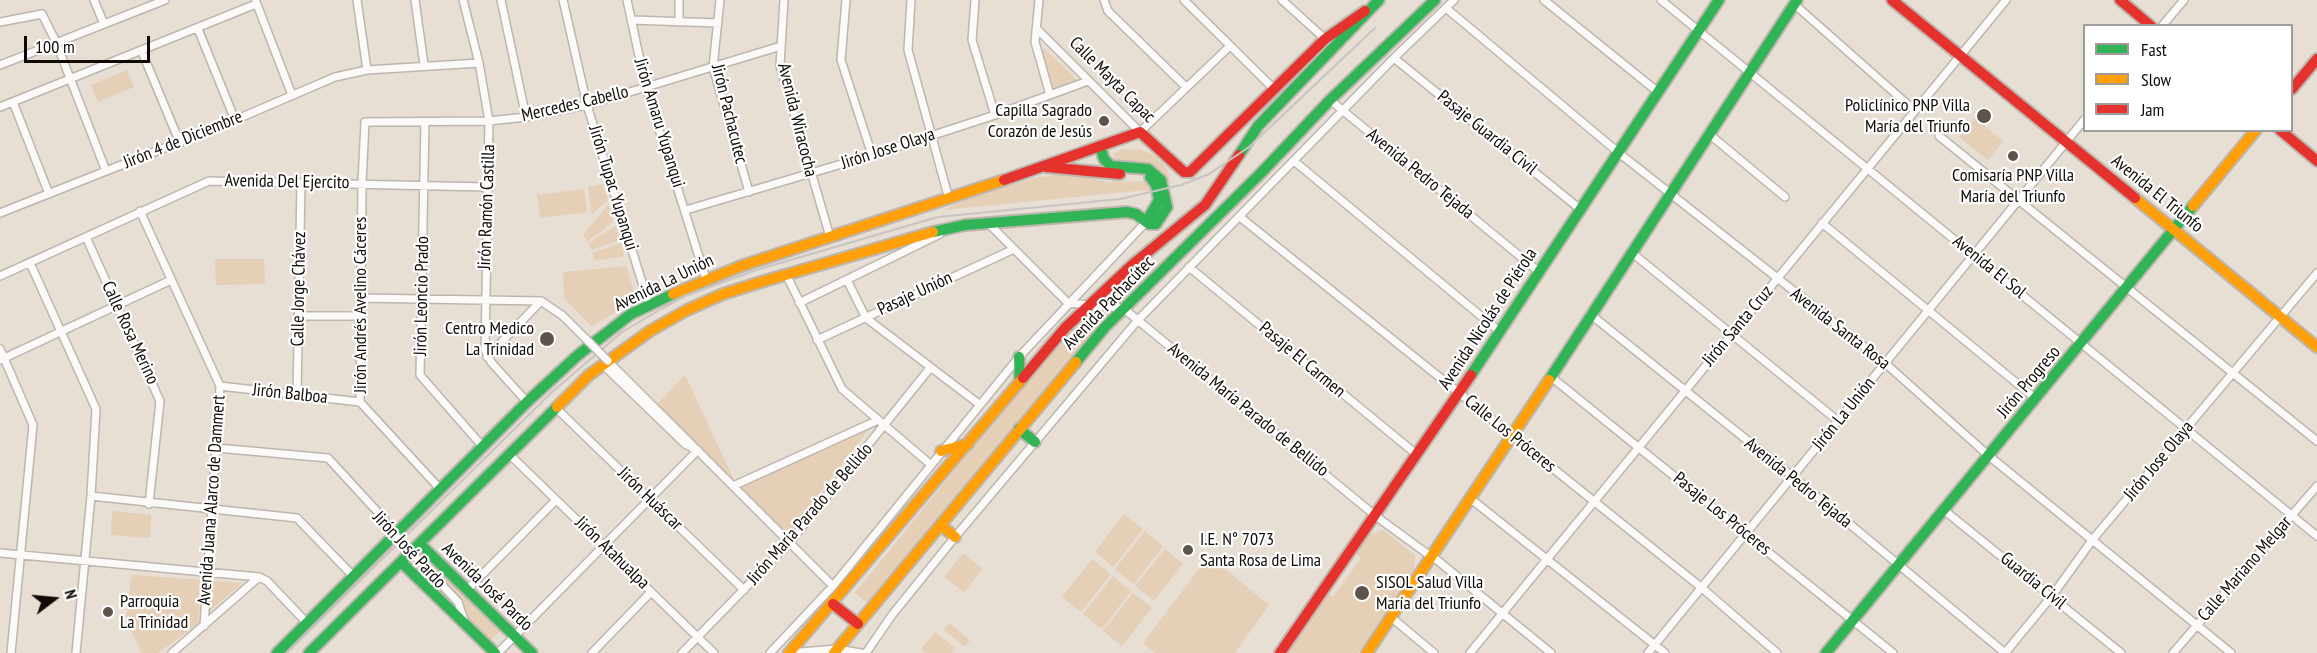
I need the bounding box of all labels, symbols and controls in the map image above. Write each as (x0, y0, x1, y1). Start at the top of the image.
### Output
scale bar (27, 24, 153, 62)
legend (2083, 24, 2293, 132)
street label: Calle Mayta Capac (1064, 32, 1160, 128)
text: 100 m (35, 35, 75, 58)
text: Fast (2141, 38, 2167, 61)
street label: Jirón Amaru Yupanqui (629, 56, 689, 190)
street label: Avenida Wiracocha (772, 61, 822, 179)
street label: Jirón Pachacutec (706, 62, 752, 166)
text: Slow (2141, 68, 2171, 91)
street label: Mercedes Cabello (519, 81, 631, 127)
street label: Pasaje Guardia Civil (1433, 86, 1541, 180)
place label: Policlínico PNP Villa María del Triunfo (1845, 95, 1970, 138)
text: Jam (2141, 98, 2164, 121)
place label: Capilla Sagrado Corazón de Jesús (988, 100, 1092, 142)
street label: Jirón 4 de Diciembre (120, 106, 246, 174)
marker: Policlínico PNP Villa María del Triunfo (1975, 107, 1993, 125)
marker: Capilla Sagrado Corazón de Jesús (1097, 114, 1111, 128)
street label: Jirón Tupac Yupanqui (584, 123, 642, 253)
street label: Jirón Jose Olaya (838, 124, 938, 174)
street label: Avenida Pedro Tejada (1362, 124, 1478, 224)
street label: Jirón Ramón Castilla (474, 144, 500, 270)
marker: Comisaría PNP Villa María del Triunfo (2006, 149, 2020, 163)
street label: Avenida El Triunfo (2107, 150, 2207, 238)
place label: Comisaría PNP Villa María del Triunfo (1952, 165, 2074, 207)
street label: Avenida Del Ejercito (224, 170, 350, 194)
street label: Jirón Andrés Avelino Cáceres (350, 217, 372, 393)
street label: Calle Jorge Chávez (287, 231, 311, 347)
street label: Avenida El Sol (1948, 231, 2030, 303)
street label: Jirón Leoncio Prado (410, 236, 434, 356)
street label: Avenida Nicolás de Piérola (1434, 244, 1542, 394)
street label: Avenida La Unión (611, 250, 717, 316)
street label: Avenida Pachacútec (1059, 252, 1159, 354)
street label: Pasaje Unión (874, 267, 956, 321)
street label: Calle Rosa Merino (97, 278, 163, 388)
street label: Jirón Santa Cruz (1698, 281, 1778, 371)
street label: Avenida Santa Rosa (1786, 283, 1894, 375)
place label: Centro Medico La Trinidad (445, 318, 534, 360)
street label: Pasaje El Carmen (1254, 318, 1350, 402)
marker: Centro Medico La Trinidad (538, 330, 556, 348)
street label: Avenida María Parado de Bellido (1163, 338, 1333, 482)
street label: Jirón Progreso (1993, 342, 2065, 422)
street label: Jirón La Unión (1808, 373, 1880, 455)
street label: Jirón Balboa (251, 379, 329, 409)
street label: Calle Los Próceres (1460, 391, 1560, 477)
street label: Avenida Juana Alarco de Dammert (194, 394, 230, 606)
street label: Jirón Jose Olaya (2119, 417, 2199, 505)
street label: Avenida Pedro Tejada (1740, 433, 1856, 533)
street label: Jirón María Parado de Bellido (743, 439, 877, 589)
street label: Jirón Huáscar (613, 463, 687, 535)
street label: Pasaje Los Próceres (1669, 468, 1775, 560)
street label: Jirón José Pardo (368, 507, 450, 593)
street label: Jirón Atahualpa (570, 512, 654, 594)
street label: Calle Mariano Melgar (2194, 512, 2296, 626)
place label: I.E. N° 7073 Santa Rosa de Lima (1200, 529, 1321, 572)
street label: Avenida José Pardo (437, 538, 537, 636)
marker: I.E. N° 7073 Santa Rosa de Lima (1181, 543, 1195, 557)
street label: Guardia Civil (1996, 548, 2070, 614)
north arrow (24, 569, 84, 629)
place label: SISOL Salud Villa María del Triunfo (1376, 572, 1483, 614)
marker: SISOL Salud Villa María del Triunfo (1353, 584, 1371, 602)
text: N (60, 587, 82, 601)
place label: Parroquia La Trinidad (120, 591, 188, 634)
marker: Parroquia La Trinidad (101, 605, 115, 619)

